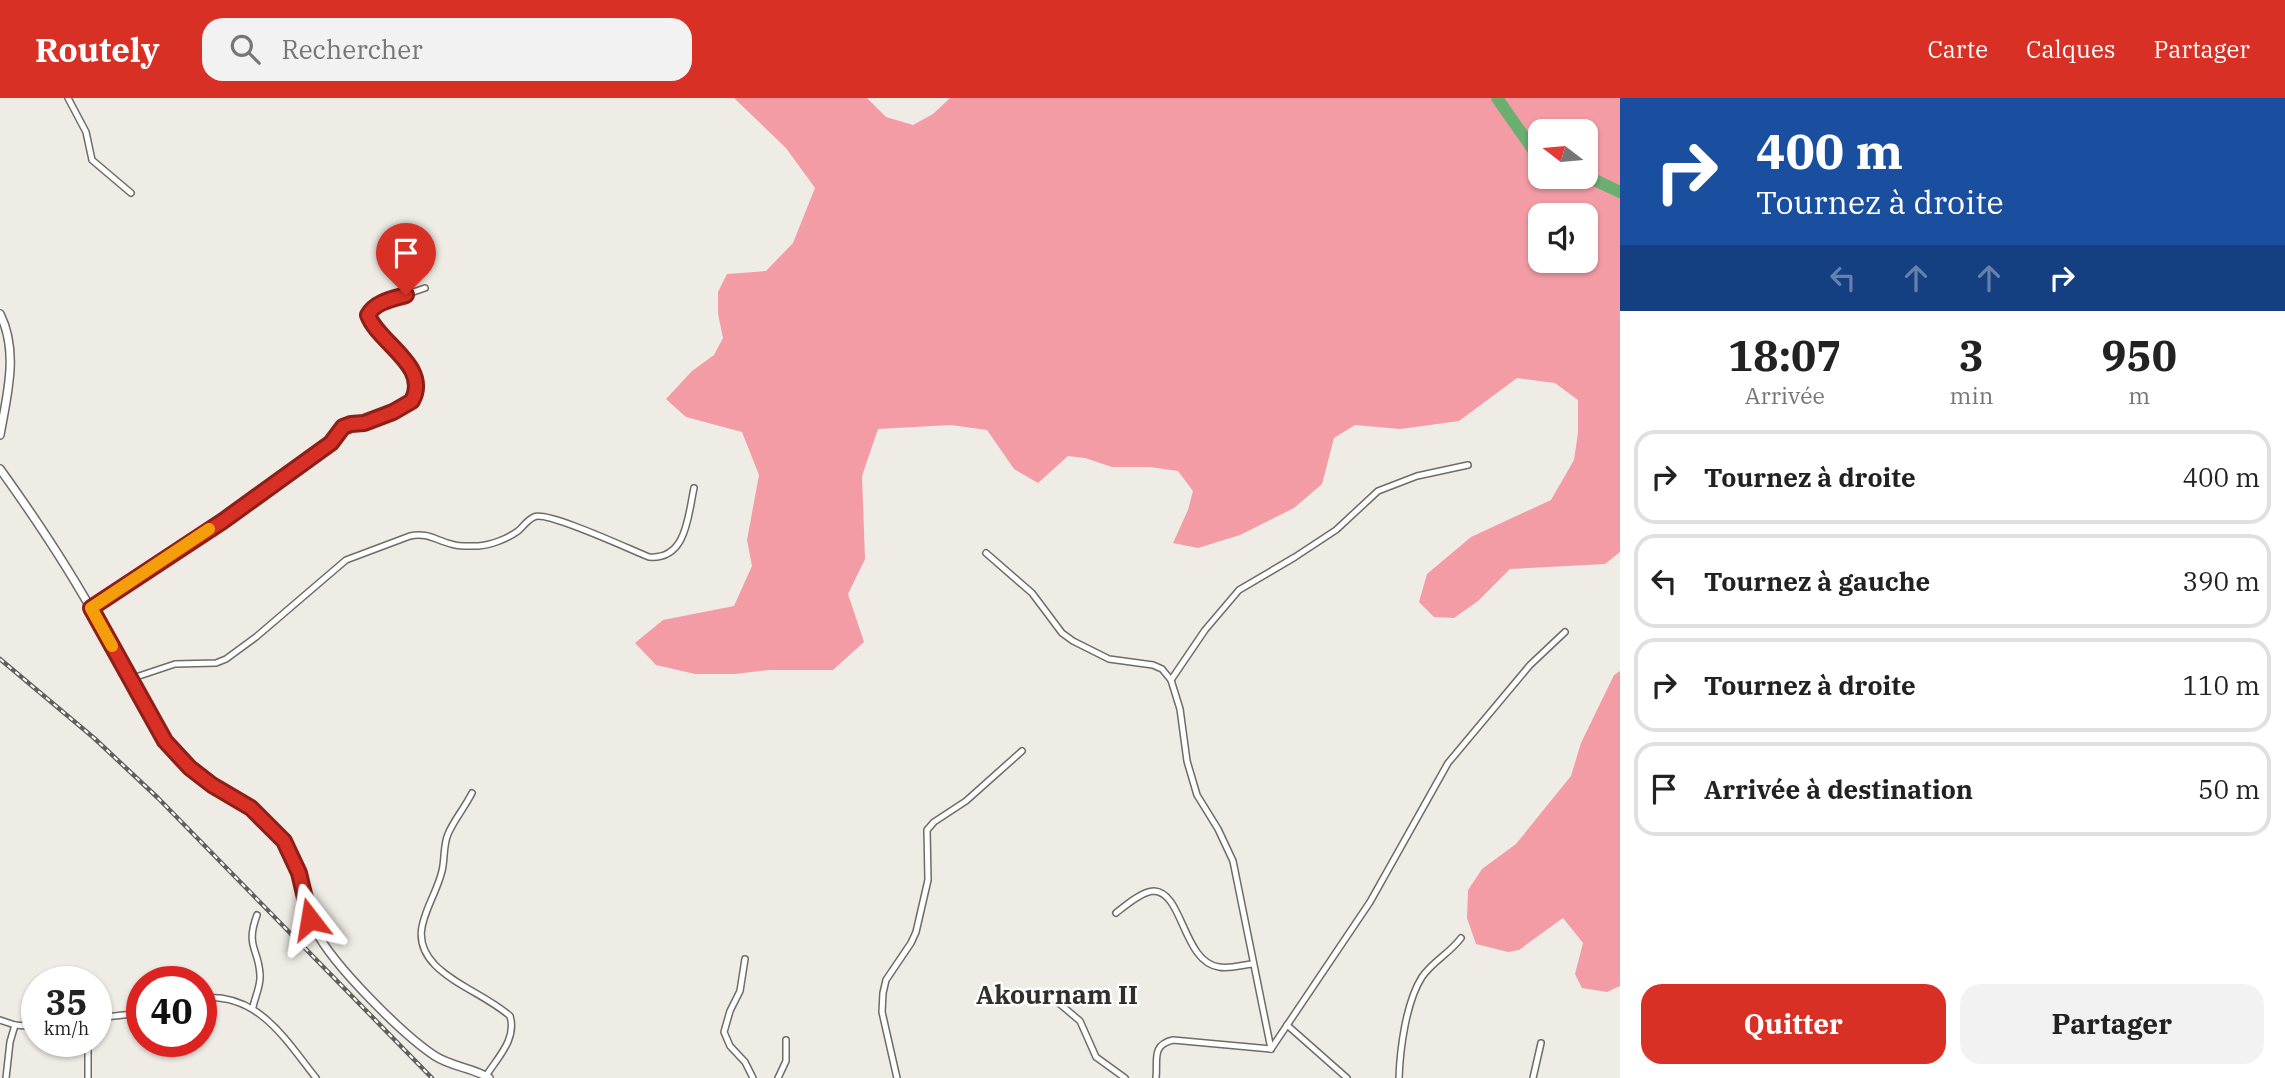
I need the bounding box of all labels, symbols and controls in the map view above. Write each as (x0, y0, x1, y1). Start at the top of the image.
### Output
search box (202, 18, 692, 81)
text: Routely (35, 28, 160, 71)
icon: search (226, 30, 264, 68)
text: Rechercher (282, 32, 423, 66)
text: Carte (1927, 33, 1988, 65)
text: Calques (2026, 33, 2116, 65)
text: Partager (2154, 33, 2250, 65)
north arrow (1528, 119, 1598, 189)
map controls (1528, 119, 1598, 273)
text: 400 m (1756, 119, 1903, 182)
icon: right (1641, 126, 1732, 217)
text: Tournez à droite (1756, 181, 2004, 223)
button: sound (1528, 203, 1598, 273)
pin (376, 223, 436, 295)
icon: arrive (387, 234, 425, 272)
icon: left (1824, 259, 1862, 297)
icon: ahead (1897, 259, 1935, 297)
icon: ahead (1970, 259, 2008, 297)
icon: right (2043, 259, 2081, 297)
text: 18:07 (1728, 328, 1842, 383)
text: 3 (1959, 328, 1984, 383)
text: 950 (2101, 328, 2177, 383)
text: Arrivée (1745, 380, 1825, 410)
text: min (1950, 380, 1993, 410)
text: m (2128, 380, 2150, 410)
icon: right (1645, 458, 1683, 496)
text: Tournez à droite (1704, 460, 1916, 494)
text: 400 m (2182, 460, 2260, 494)
icon: left (1645, 562, 1683, 600)
text: Tournez à gauche (1704, 564, 1930, 598)
text: 390 m (2182, 564, 2260, 598)
icon: right (1645, 666, 1683, 704)
text: Tournez à droite (1704, 668, 1916, 702)
text: 110 m (2182, 668, 2260, 702)
icon: arrive (1645, 770, 1683, 808)
text: Arrivée à destination (1704, 772, 1973, 806)
text: 50 m (2198, 772, 2260, 806)
position arrow (273, 882, 347, 956)
speed limit sign: 40 (126, 966, 217, 1057)
district label: Akournam II (976, 977, 1138, 1011)
text: 35 (45, 979, 88, 1025)
button: Quitter (1641, 984, 1946, 1064)
button: Partager (1960, 984, 2264, 1064)
text: km/h (44, 1017, 89, 1040)

